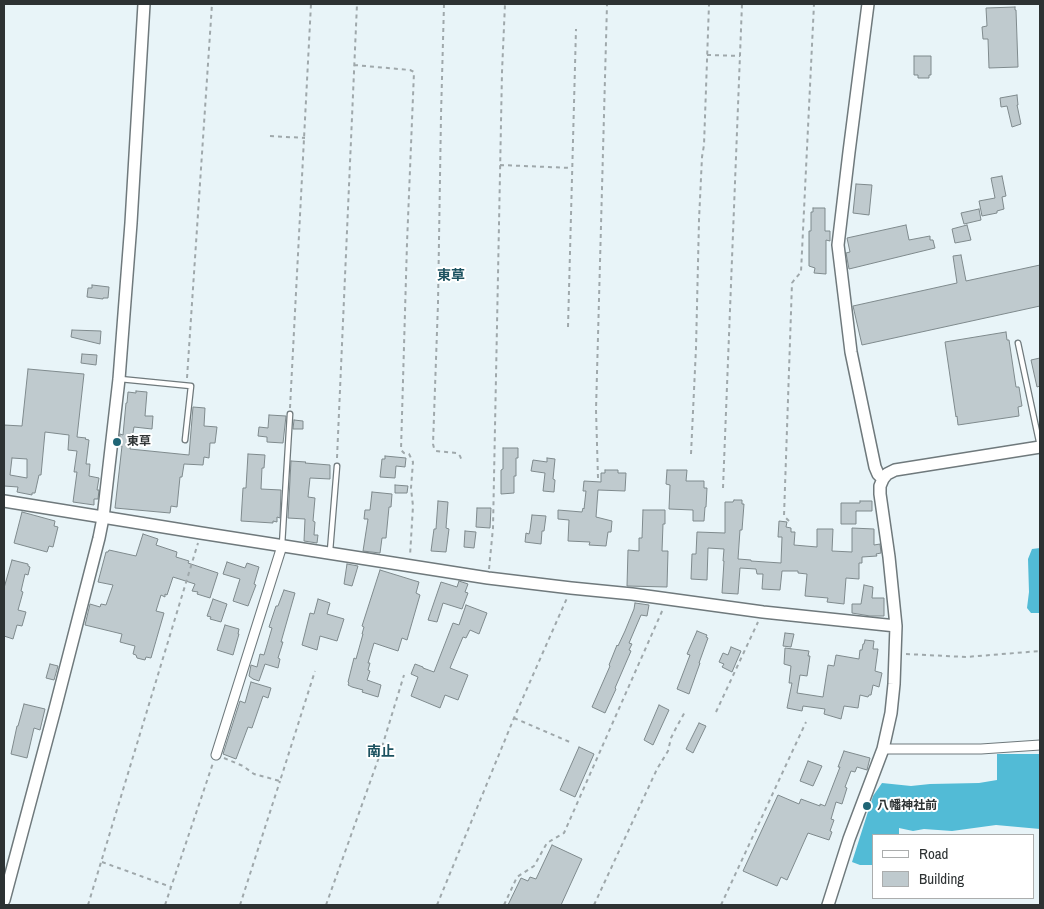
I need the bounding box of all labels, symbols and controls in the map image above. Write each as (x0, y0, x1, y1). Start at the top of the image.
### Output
district label: 東草 (437, 268, 465, 284)
place label: 東草 (127, 435, 151, 449)
marker: 東草 (111, 436, 123, 448)
district label: 南止 (367, 744, 395, 760)
place label: 八幡神社前 (877, 799, 937, 813)
marker: 八幡神社前 (861, 800, 873, 812)
legend (872, 834, 1034, 899)
text: Road (919, 843, 948, 864)
text: Building (919, 868, 964, 889)

